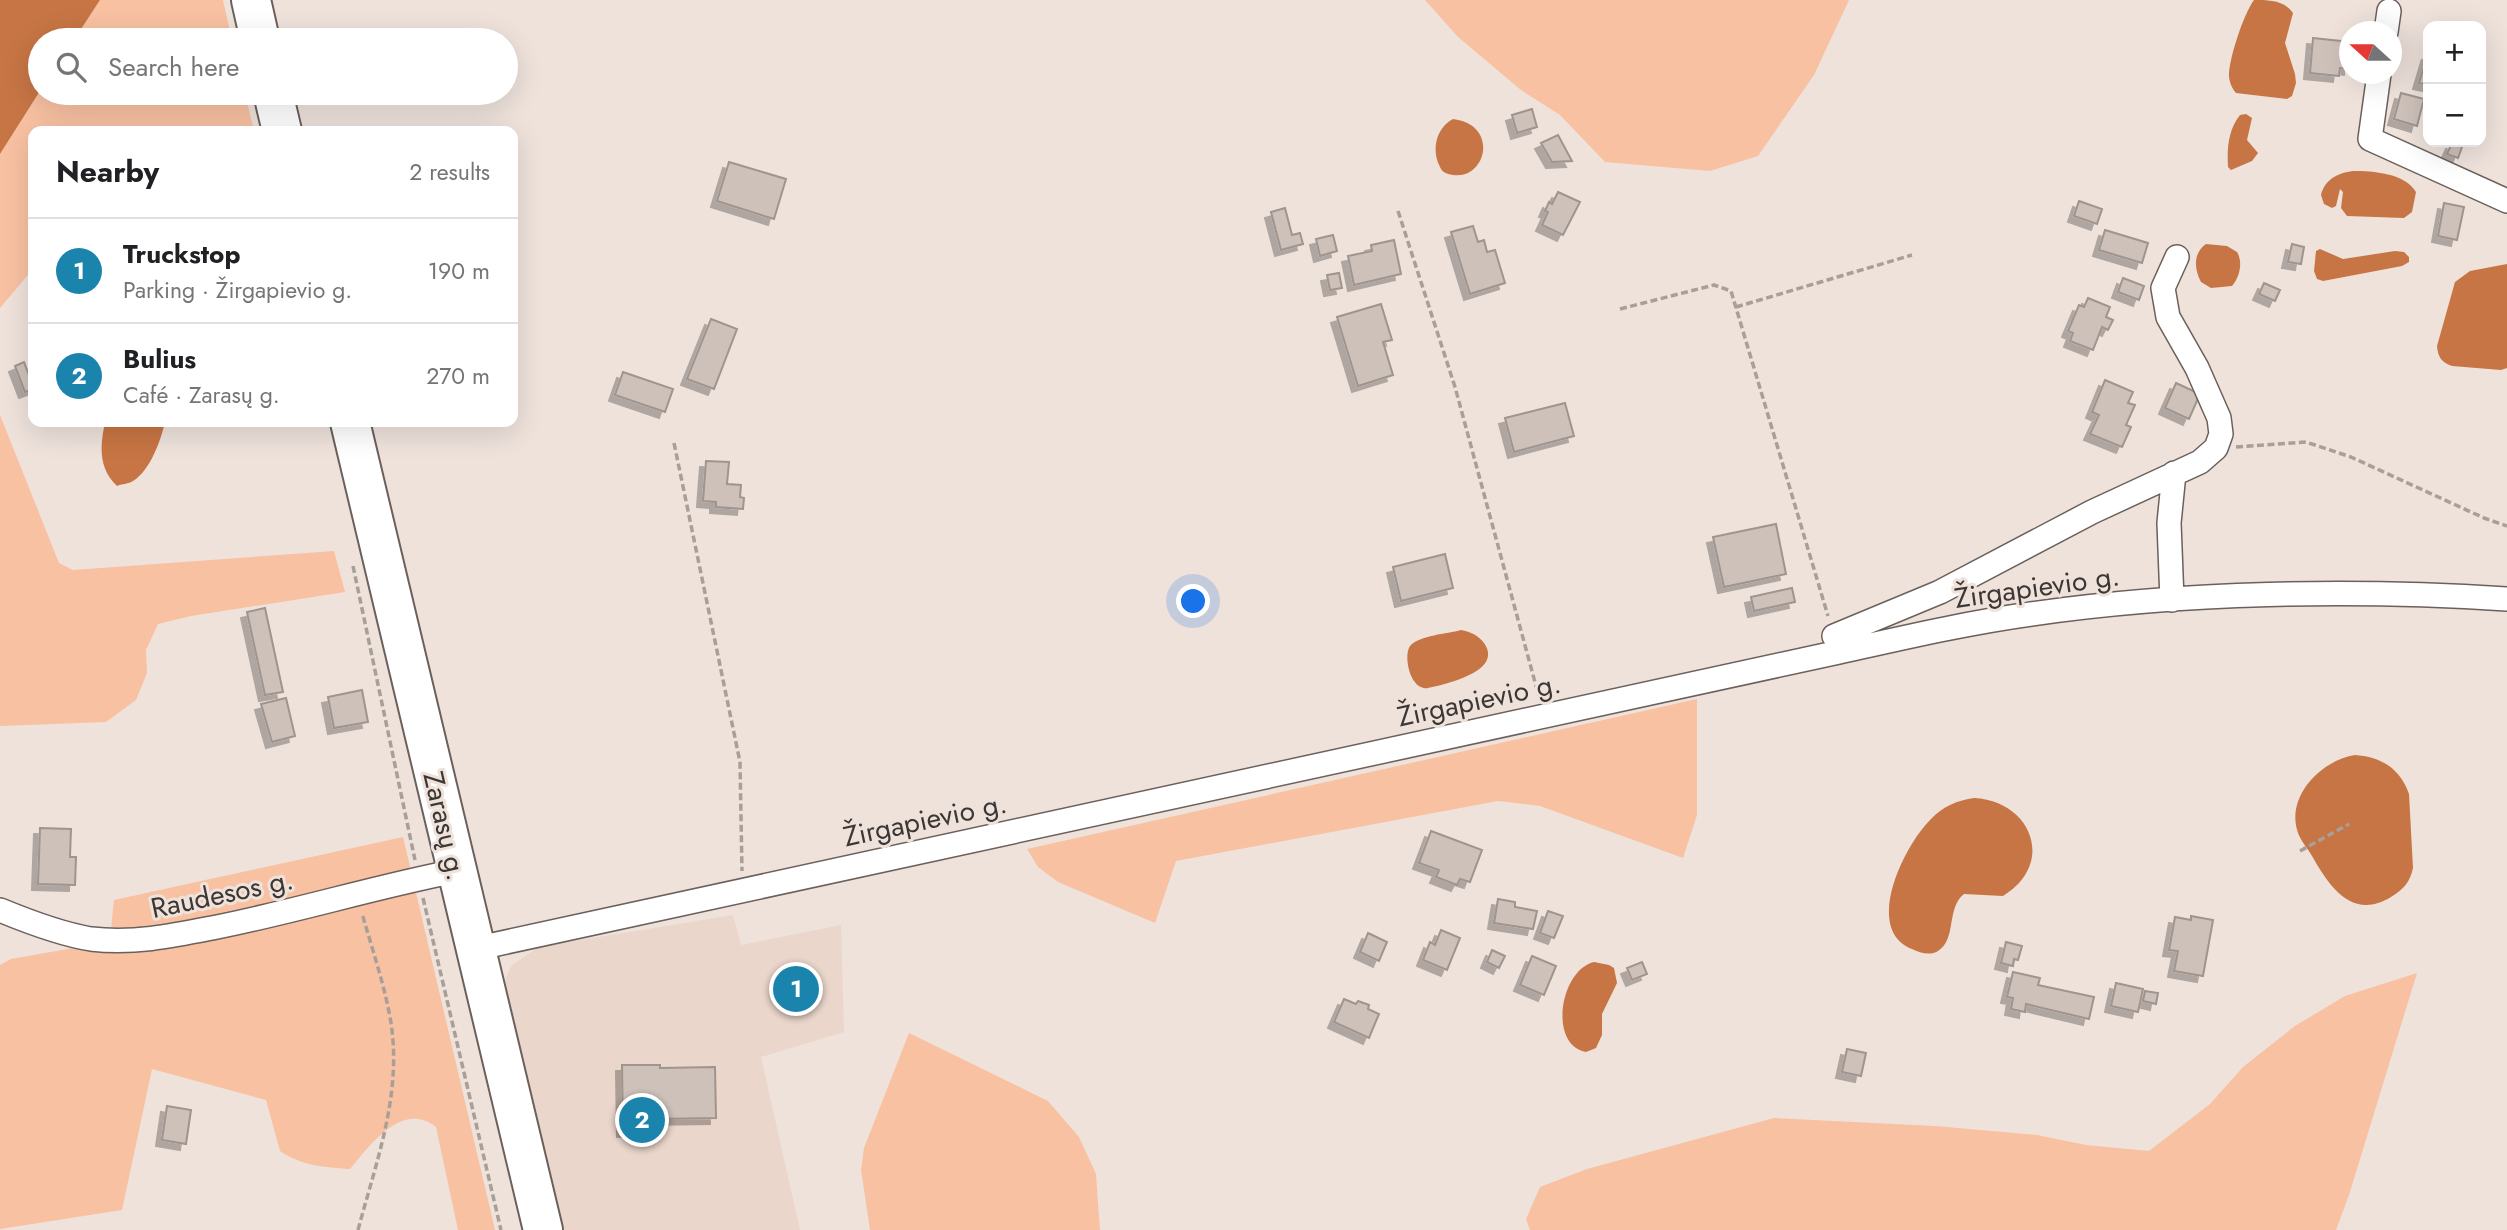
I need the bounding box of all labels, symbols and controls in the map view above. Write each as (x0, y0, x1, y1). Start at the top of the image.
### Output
north arrow (2339, 21, 2402, 84)
map controls (2423, 21, 2486, 147)
button: + (2423, 21, 2486, 84)
search box (28, 28, 518, 105)
icon: search (52, 48, 90, 86)
text: Search here (108, 48, 240, 86)
button: − (2423, 84, 2486, 147)
text: Nearby (56, 150, 159, 193)
text: 2 results (409, 155, 490, 189)
text: Truckstop (123, 235, 241, 273)
text: 1 (73, 254, 85, 288)
text: 190 m (428, 254, 490, 288)
text: Parking · Žirgapievio g. (123, 273, 352, 307)
text: Bulius (123, 340, 196, 378)
text: 2 (71, 359, 87, 393)
text: 270 m (426, 359, 490, 393)
text: Café · Zarasų g. (123, 378, 280, 412)
street label: Žirgapievio g. (1952, 555, 2122, 619)
your location (1176, 584, 1210, 618)
street label: Žirgapievio g. (1394, 663, 1564, 737)
street label: Zarasų g. (413, 768, 477, 884)
street label: Žirgapievio g. (840, 783, 1010, 857)
street label: Raudesos g. (147, 859, 297, 929)
pin: 1 (773, 963, 819, 1015)
pin: 2 (619, 1094, 665, 1146)

